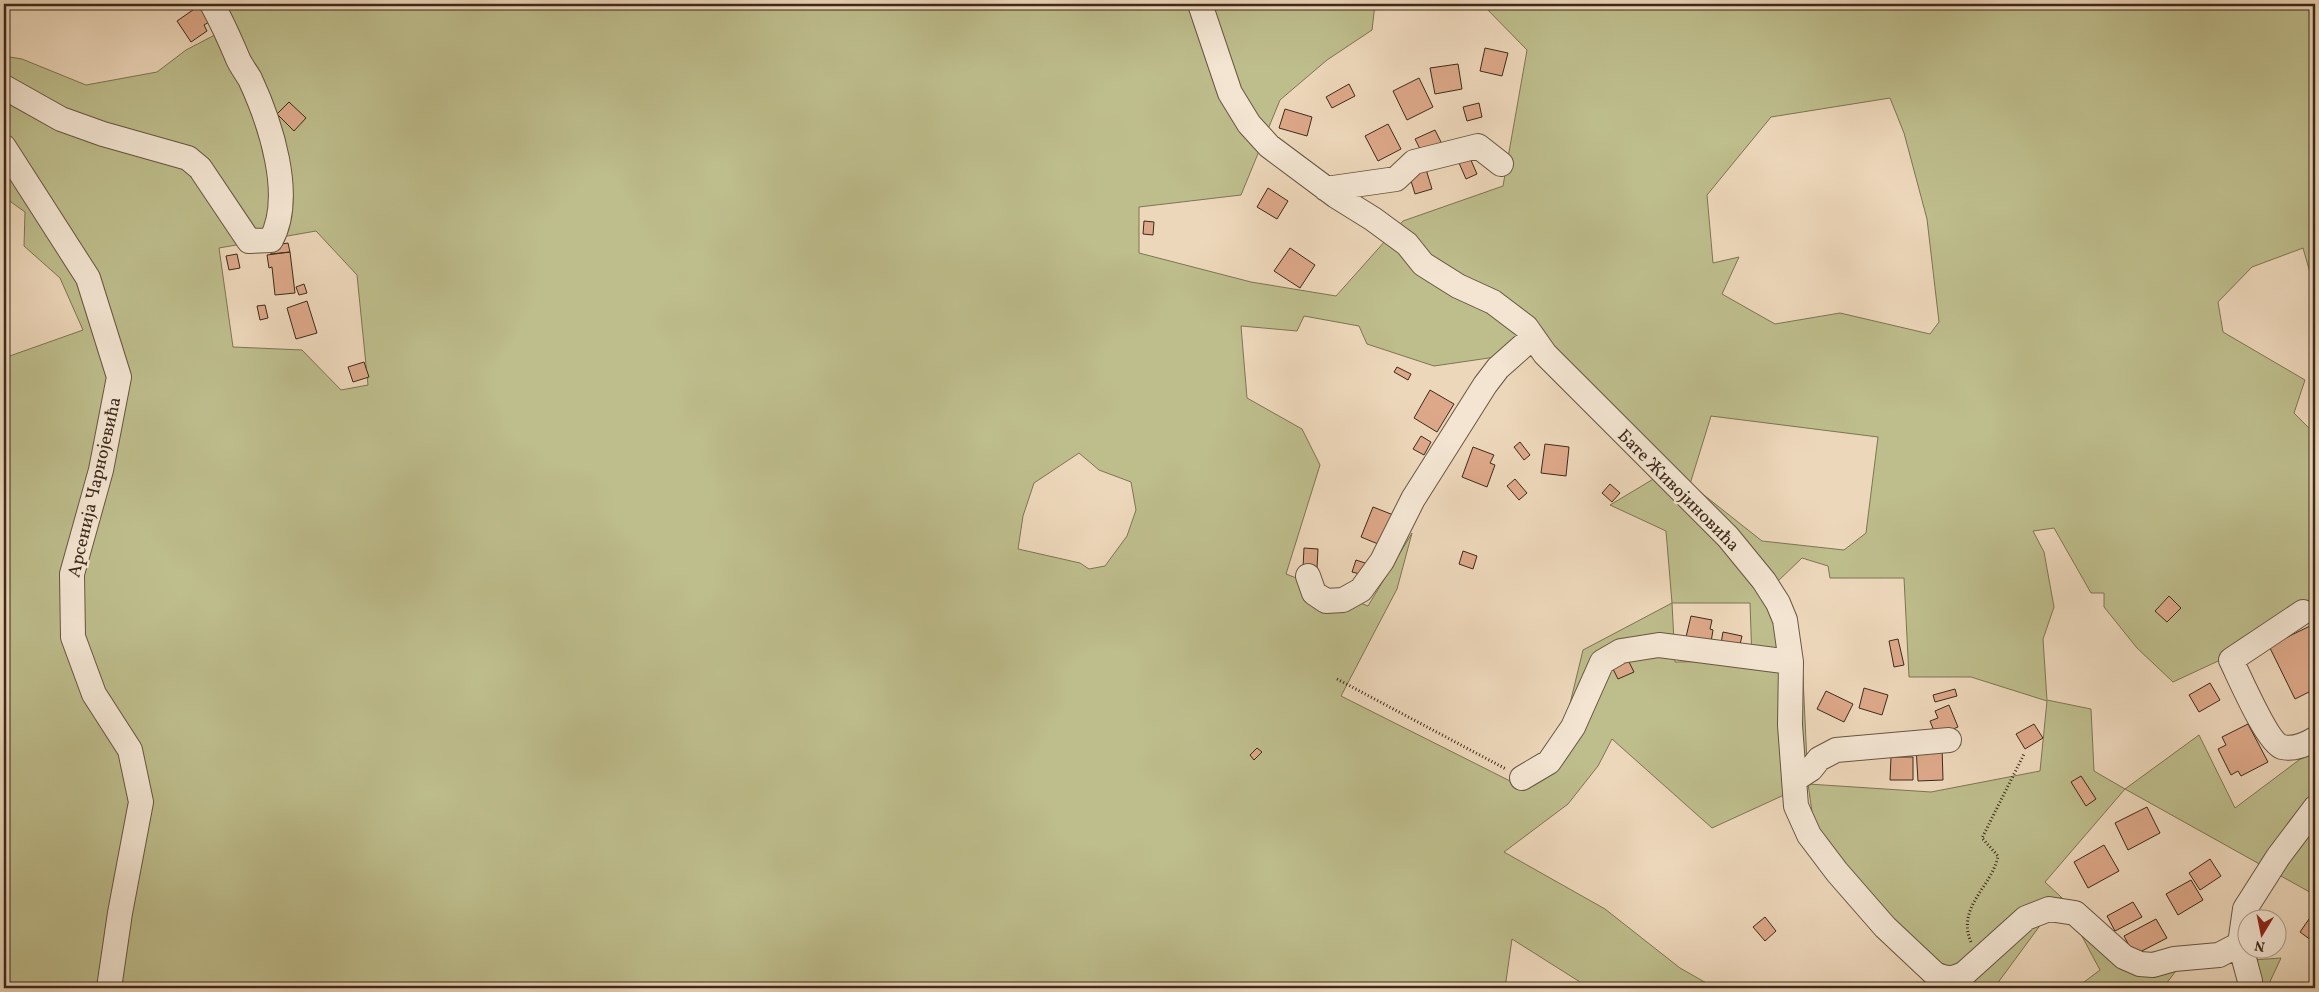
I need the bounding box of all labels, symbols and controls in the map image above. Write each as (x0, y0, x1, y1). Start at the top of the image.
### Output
street label: Арсенија Чарнојевића (63, 395, 128, 580)
street label: Бате Живојиновића (1611, 424, 1745, 558)
north arrow (2236, 910, 2286, 960)
text: N (2253, 935, 2267, 956)

